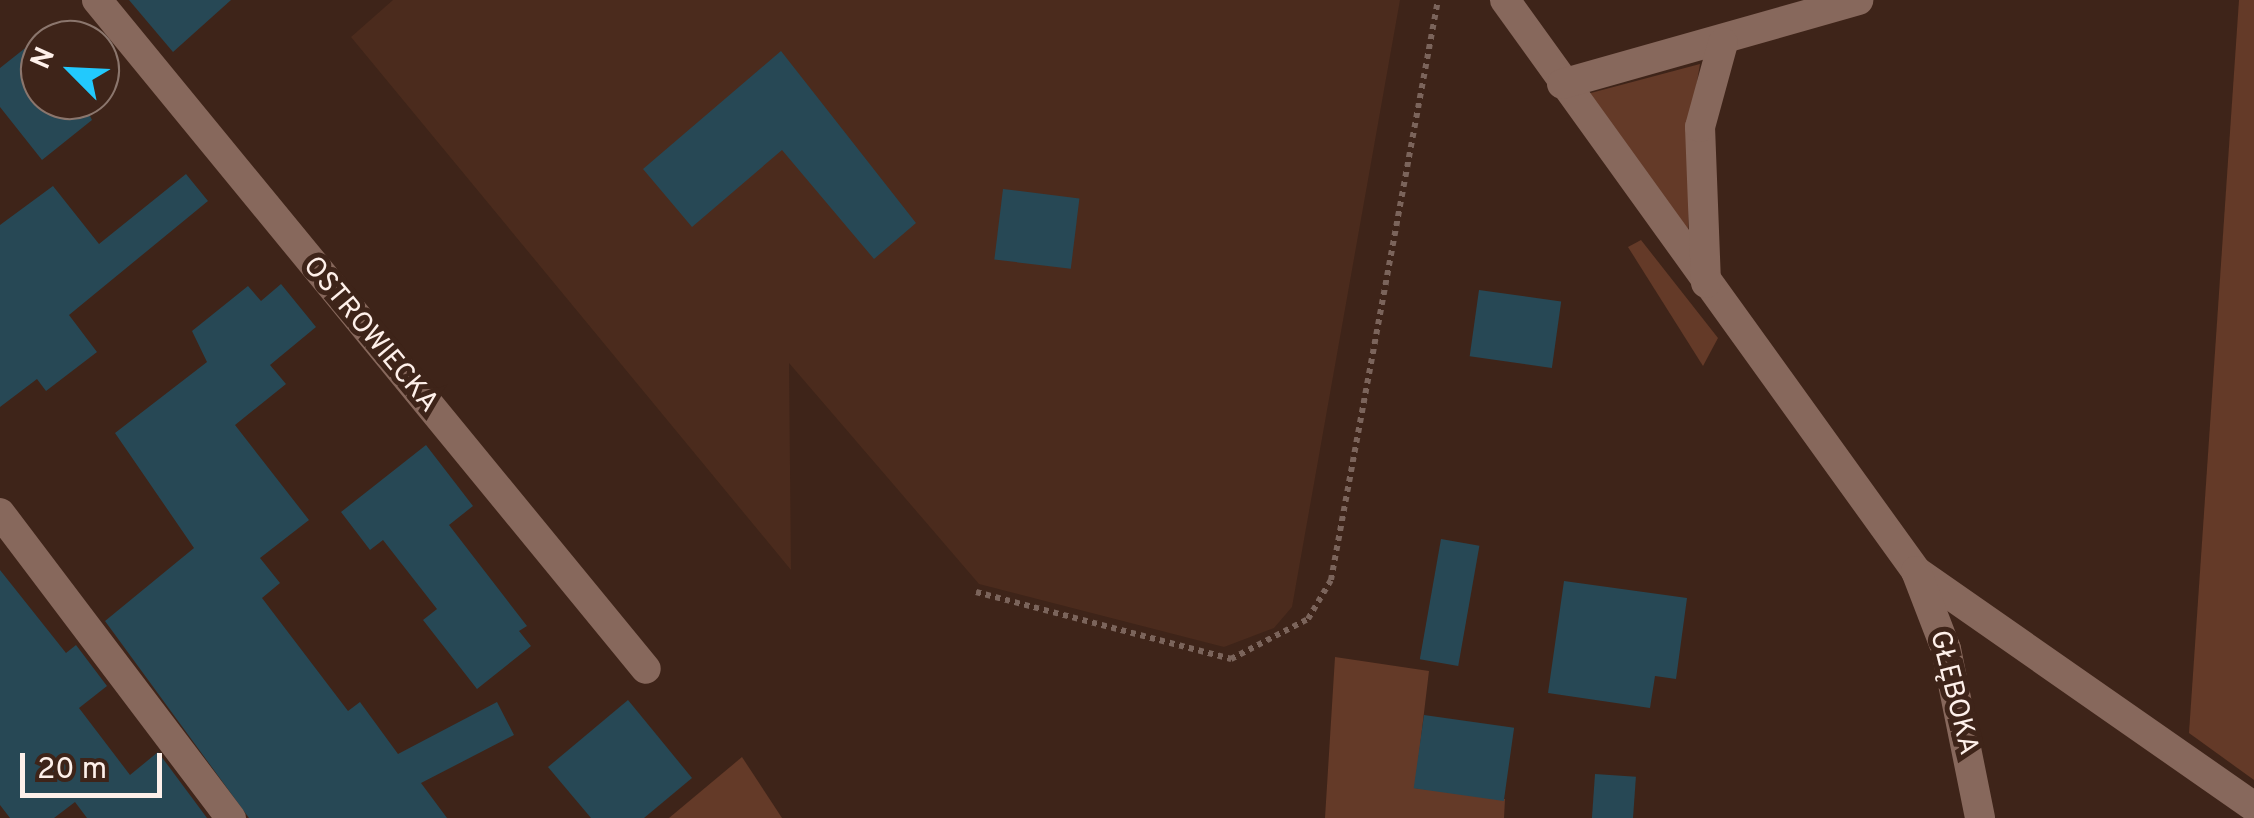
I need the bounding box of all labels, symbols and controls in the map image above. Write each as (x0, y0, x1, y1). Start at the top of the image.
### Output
north arrow (20, 20, 120, 120)
text: N (24, 42, 65, 75)
street label: OSTROWIECKA (295, 250, 445, 420)
street label: GŁĘBOKA (1921, 627, 1985, 759)
scale bar (25, 733, 168, 795)
text: 20 m (37, 752, 107, 789)

